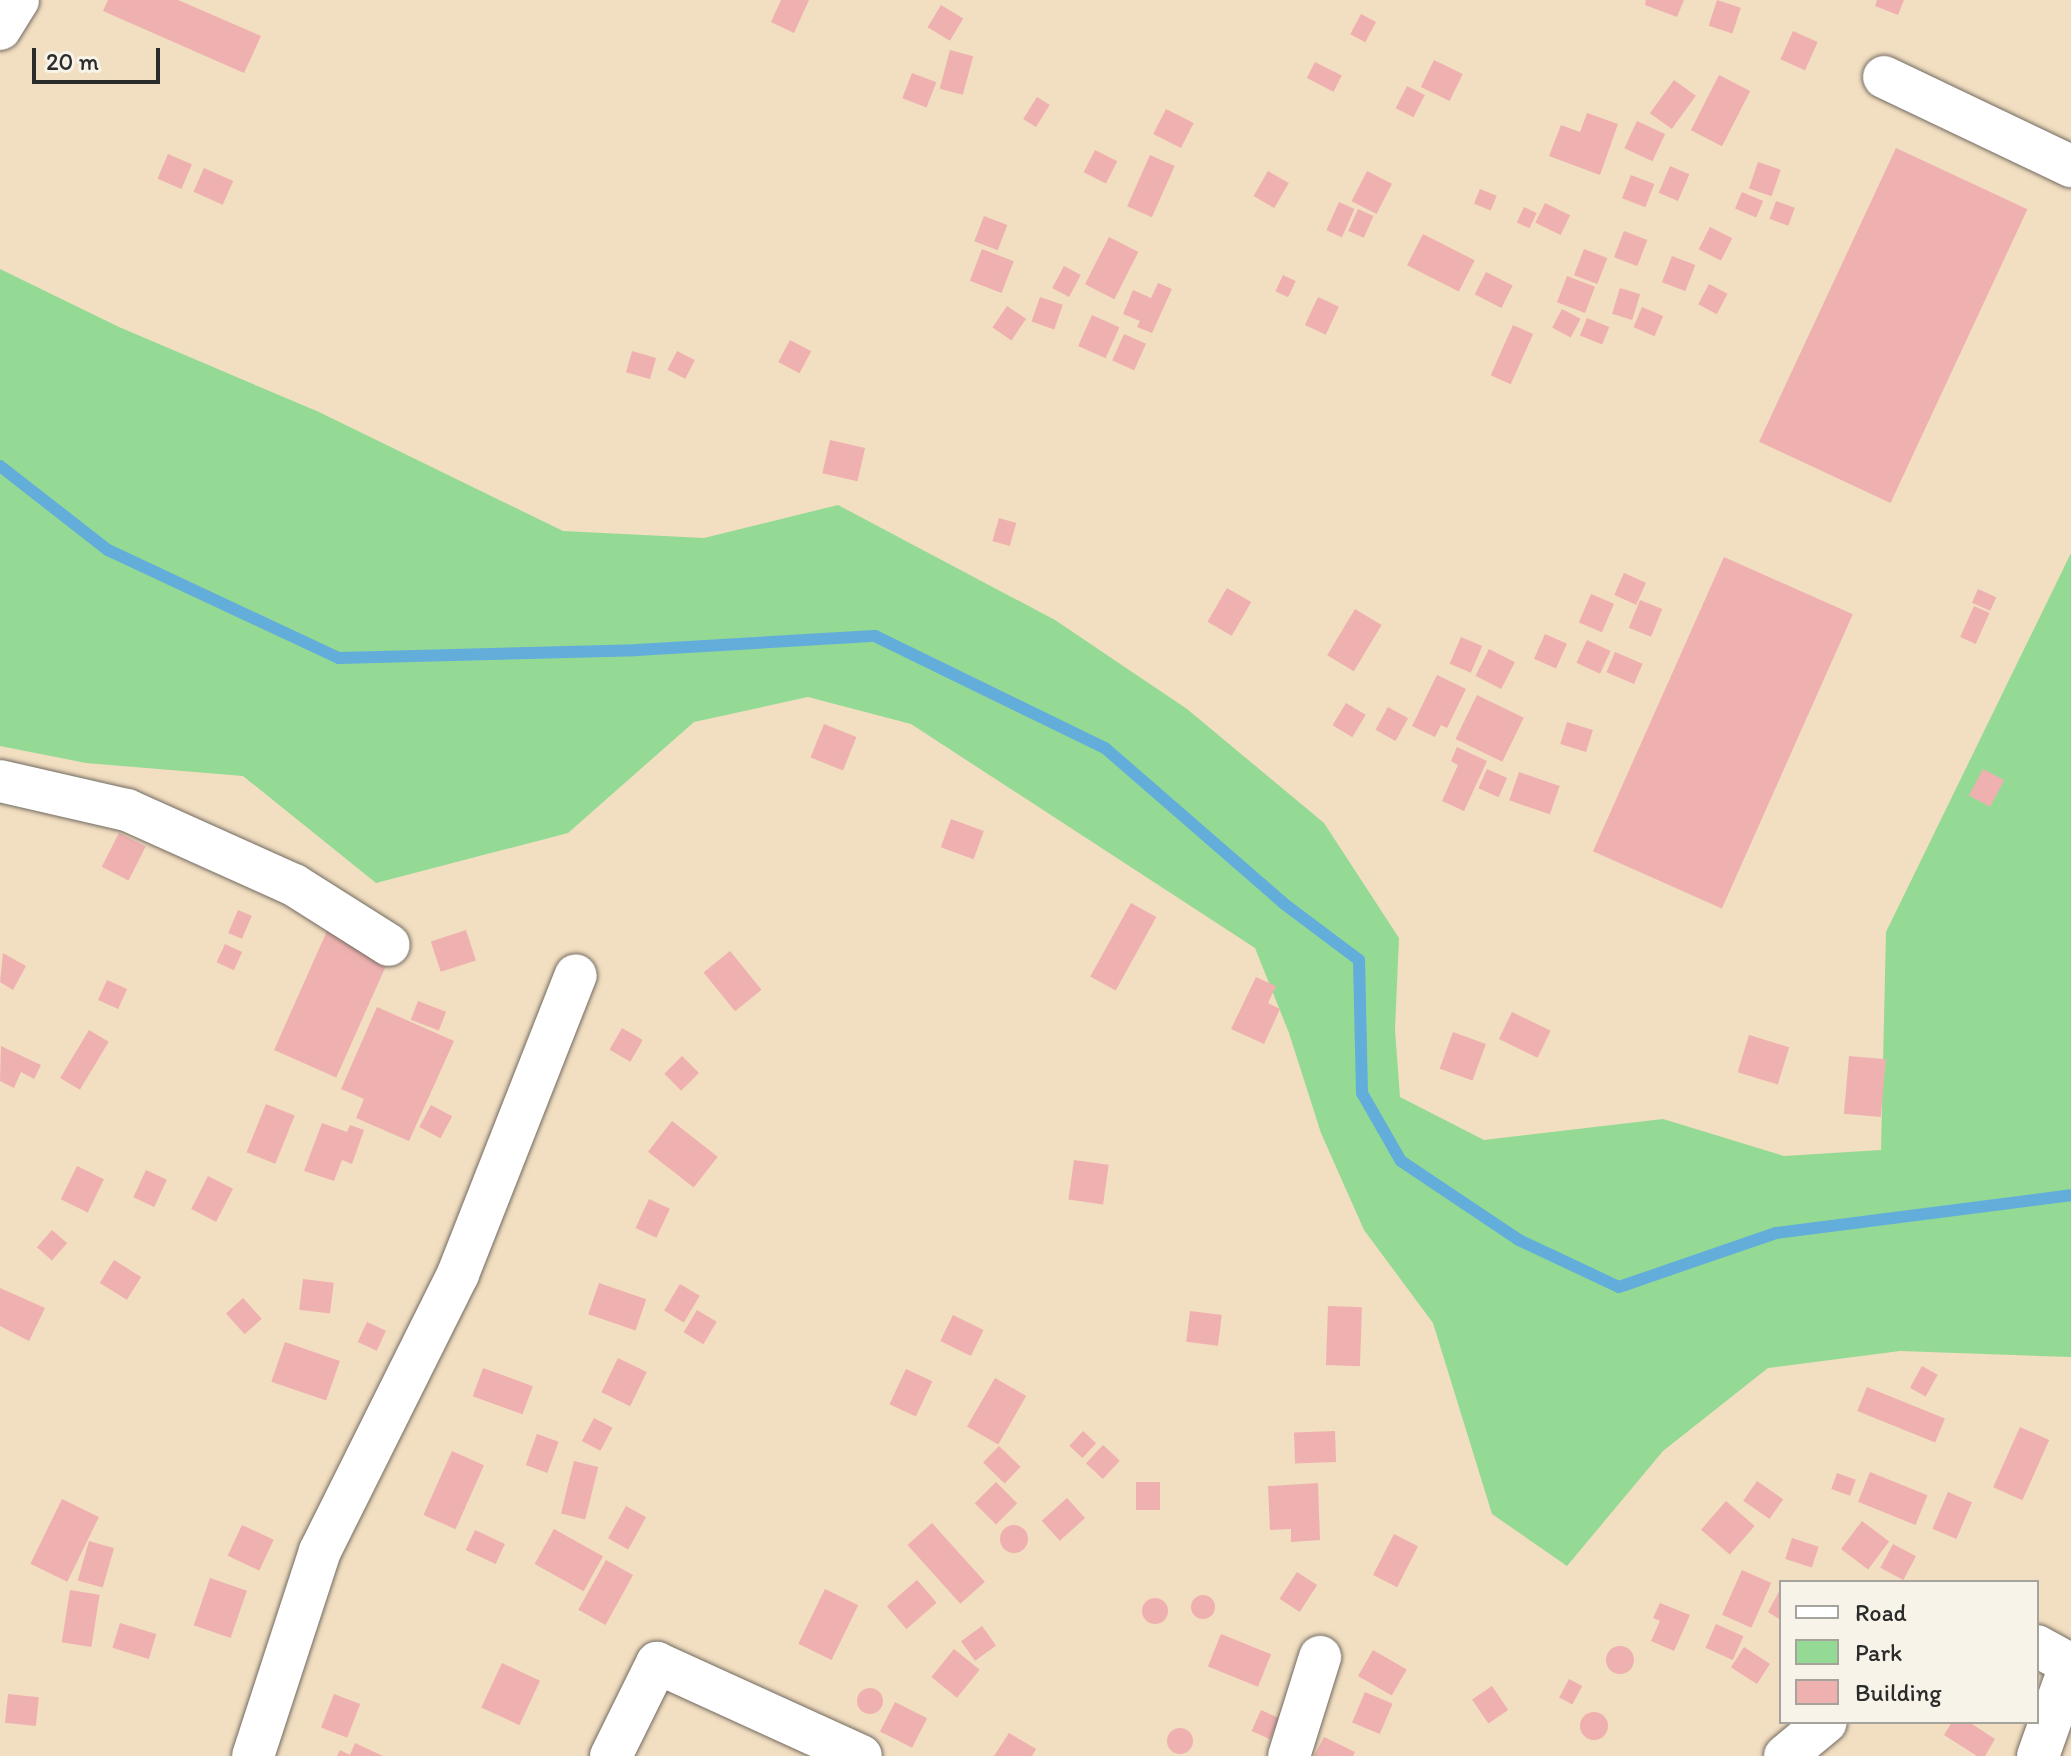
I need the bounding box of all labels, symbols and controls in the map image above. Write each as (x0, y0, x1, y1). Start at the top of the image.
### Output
scale bar (36, 32, 164, 82)
text: 20 m (46, 47, 99, 76)
legend (1779, 1580, 2039, 1724)
text: Road (1855, 1598, 1907, 1627)
text: Park (1855, 1638, 1902, 1667)
text: Building (1855, 1678, 1942, 1707)

